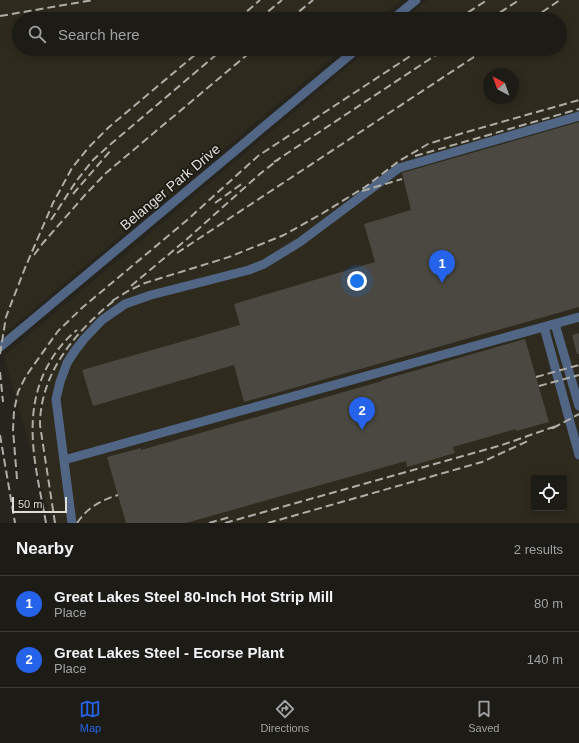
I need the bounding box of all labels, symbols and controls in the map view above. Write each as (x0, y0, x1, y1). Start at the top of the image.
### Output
search box (12, 12, 567, 56)
icon: search (26, 23, 48, 45)
text: Search here (58, 26, 140, 43)
north arrow (483, 68, 519, 104)
street label: Belanger Park Drive (117, 140, 223, 233)
pin: 1 (429, 250, 455, 283)
your location (347, 271, 367, 291)
pin: 2 (349, 397, 375, 430)
map controls (531, 475, 567, 511)
button: locate (531, 475, 567, 511)
scale bar (12, 495, 67, 514)
text: 50 m (18, 498, 42, 510)
text: Nearby (16, 539, 74, 558)
text: 2 results (514, 542, 563, 557)
text: Great Lakes Steel 80-Inch Hot Strip Mill (54, 588, 333, 605)
text: 1 (25, 596, 33, 611)
text: 80 m (534, 596, 563, 611)
text: Place (54, 605, 87, 620)
text: Great Lakes Steel - Ecorse Plant (54, 644, 284, 661)
text: 2 (25, 652, 33, 667)
text: 140 m (527, 652, 563, 667)
text: Place (54, 661, 87, 676)
tab: Map (79, 698, 101, 734)
tab: Directions (260, 698, 309, 734)
tab: Saved (468, 698, 499, 734)

